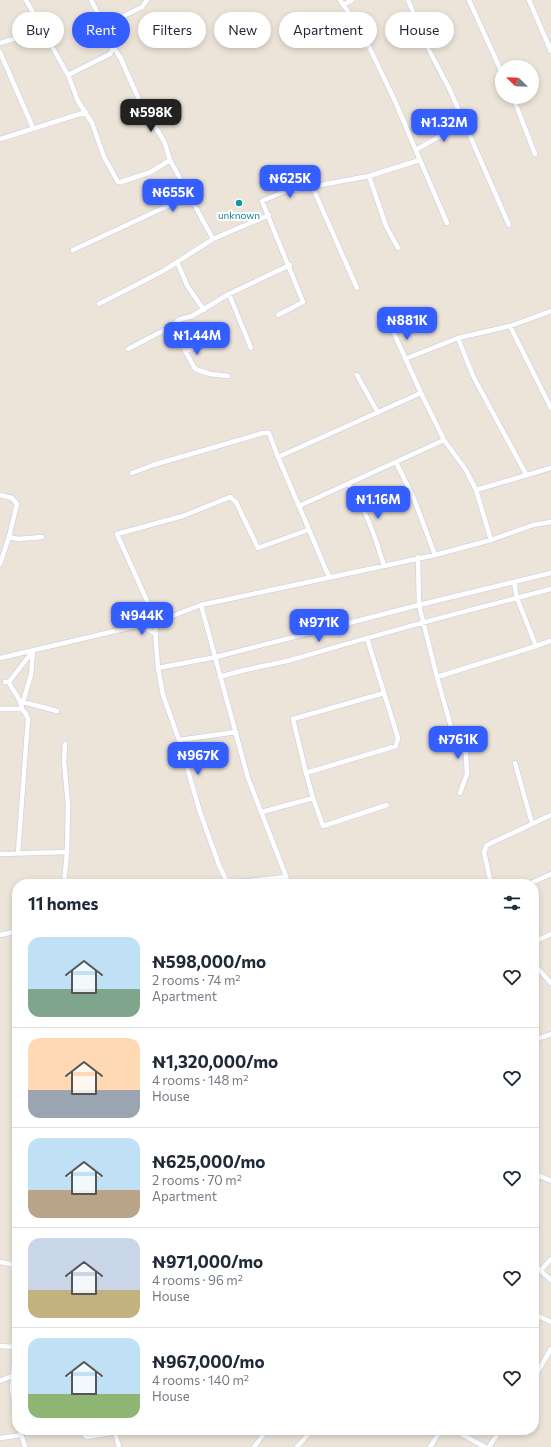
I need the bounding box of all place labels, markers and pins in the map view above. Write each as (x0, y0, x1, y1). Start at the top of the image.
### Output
pin: ₦598K (123, 99, 179, 133)
pin: ₦1.32M (411, 109, 477, 143)
pin: ₦625K (262, 165, 318, 199)
pin: ₦655K (145, 179, 201, 213)
marker: unknown (234, 198, 244, 208)
place label: unknown (218, 209, 260, 221)
pin: ₦881K (379, 307, 435, 341)
pin: ₦1.44M (164, 322, 230, 356)
pin: ₦1.16M (345, 486, 411, 520)
pin: ₦944K (114, 602, 170, 636)
pin: ₦971K (291, 609, 347, 643)
pin: ₦761K (430, 726, 486, 760)
pin: ₦967K (170, 742, 226, 776)

